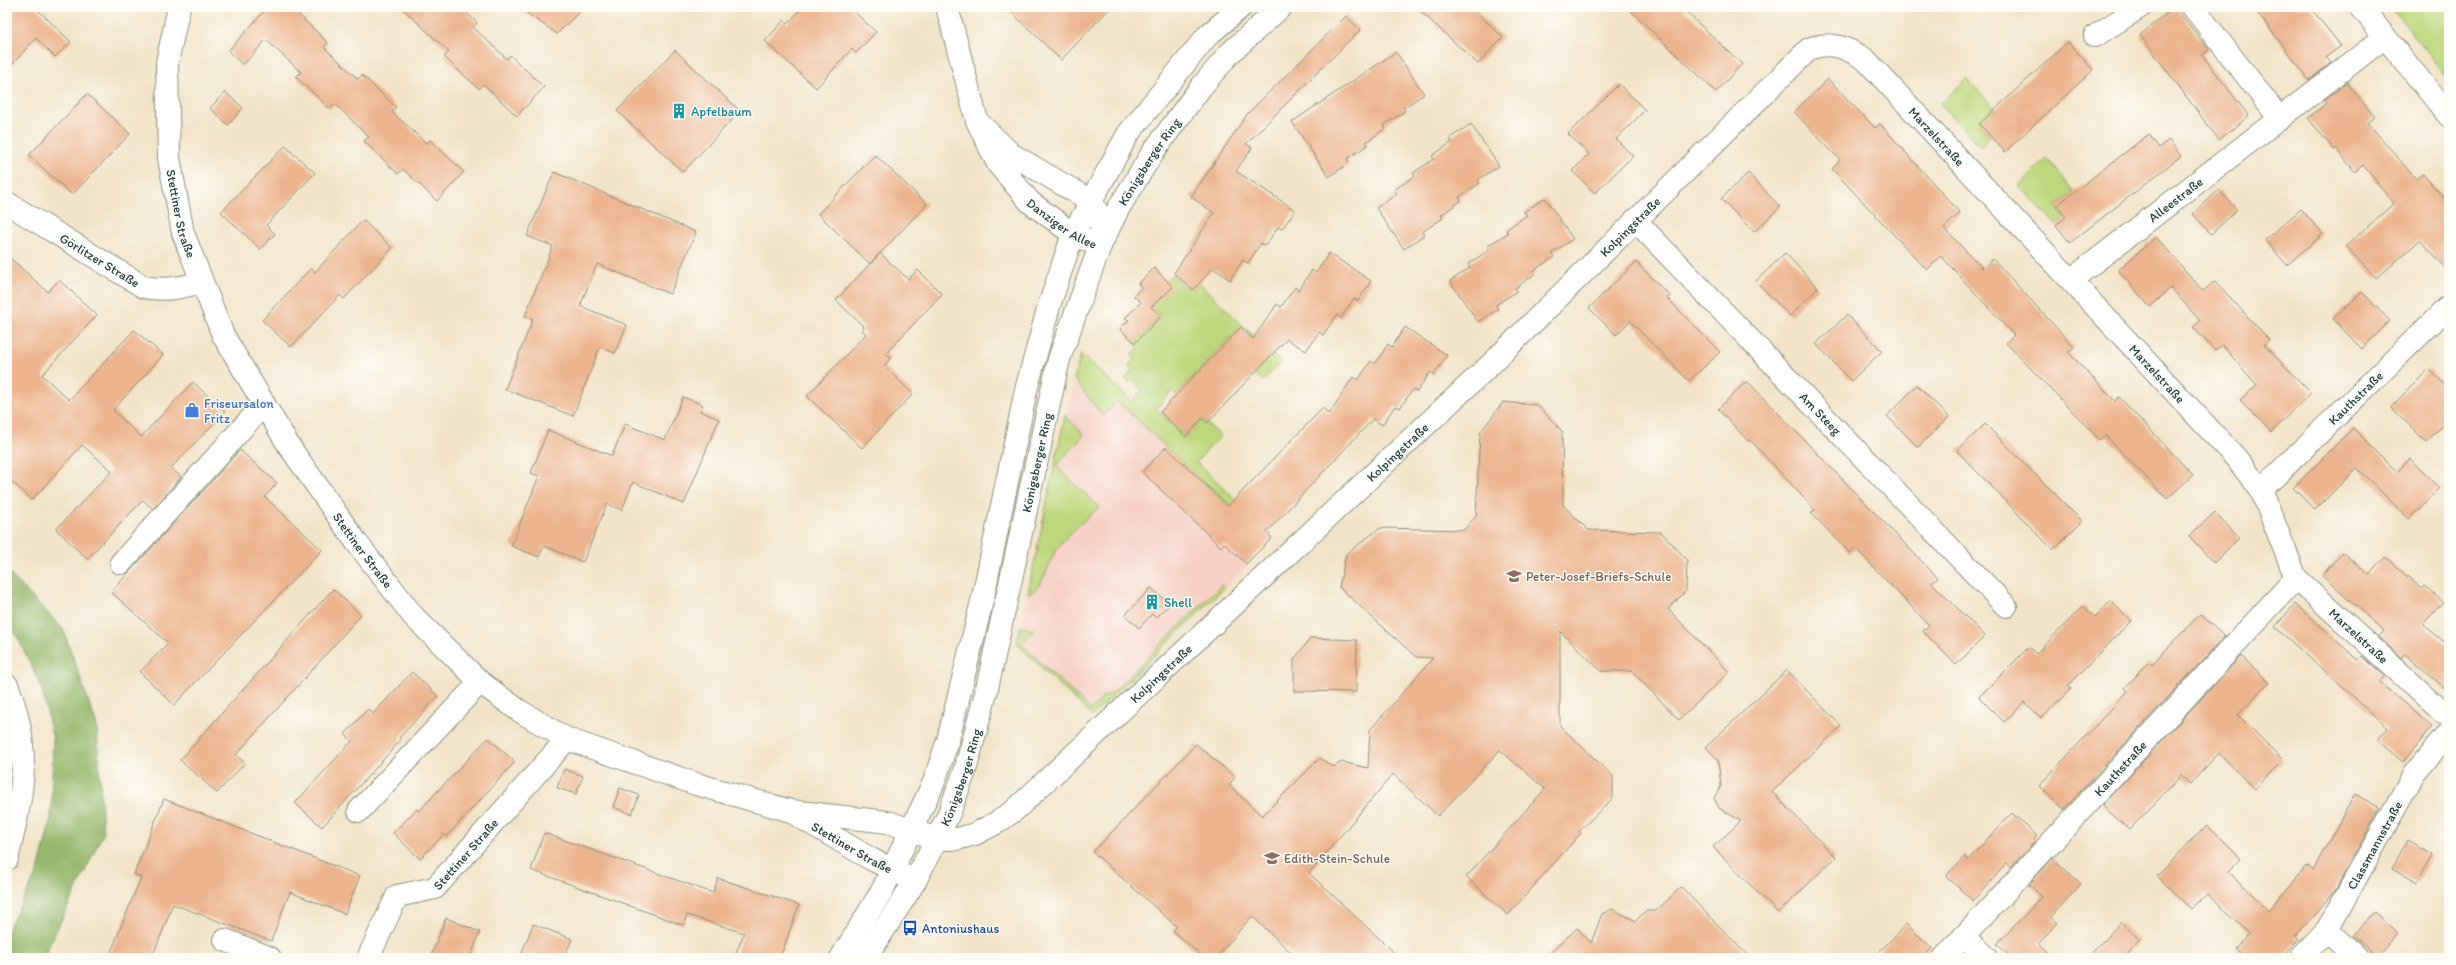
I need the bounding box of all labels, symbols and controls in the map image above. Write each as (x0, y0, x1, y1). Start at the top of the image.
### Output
building icon: Apfelbaum (670, 102, 688, 120)
place label: Apfelbaum (691, 104, 752, 119)
street label: Marzelstraße (1906, 104, 1968, 169)
street label: Königsberger Ring (1115, 115, 1183, 208)
street label: Stettiner Straße (164, 168, 199, 260)
street label: Alleestraße (2145, 173, 2206, 225)
street label: Kolpingstraße (1596, 193, 1663, 260)
street label: Danziger Allee (1024, 195, 1099, 251)
street label: Görlitzer Straße (57, 230, 143, 290)
street label: Marzelstraße (2126, 341, 2188, 406)
street label: Kauthstraße (2325, 368, 2386, 428)
street label: Am Steeg (1797, 389, 1845, 438)
place label: Friseursalon Fritz (204, 396, 274, 426)
shop icon: Friseursalon Fritz (183, 401, 201, 419)
street label: Königsberger Ring (1018, 411, 1055, 514)
street label: Kolpingstraße (1363, 419, 1431, 484)
street label: Stettiner Straße (330, 509, 396, 591)
school or university icon: Peter-Josef-Briefs-Schule (1505, 567, 1523, 585)
place label: Peter-Josef-Briefs-Schule (1526, 569, 1671, 584)
building icon: Shell (1143, 593, 1161, 611)
place label: Shell (1164, 595, 1192, 610)
street label: Marzelstraße (2326, 605, 2392, 666)
street label: Kolpingstraße (1127, 641, 1195, 706)
street label: Königsberger Ring (937, 727, 984, 828)
street label: Kauthstraße (2091, 737, 2149, 799)
street label: Classmannstraße (2344, 798, 2405, 892)
street label: Stettiner Straße (430, 815, 501, 893)
street label: Stettiner Straße (809, 818, 895, 876)
school or university icon: Edith-Stein-Schule (1263, 849, 1281, 867)
place label: Edith-Stein-Schule (1284, 851, 1390, 866)
bus stop icon: Antoniushaus (901, 919, 919, 937)
place label: Antoniushaus (922, 921, 999, 936)

